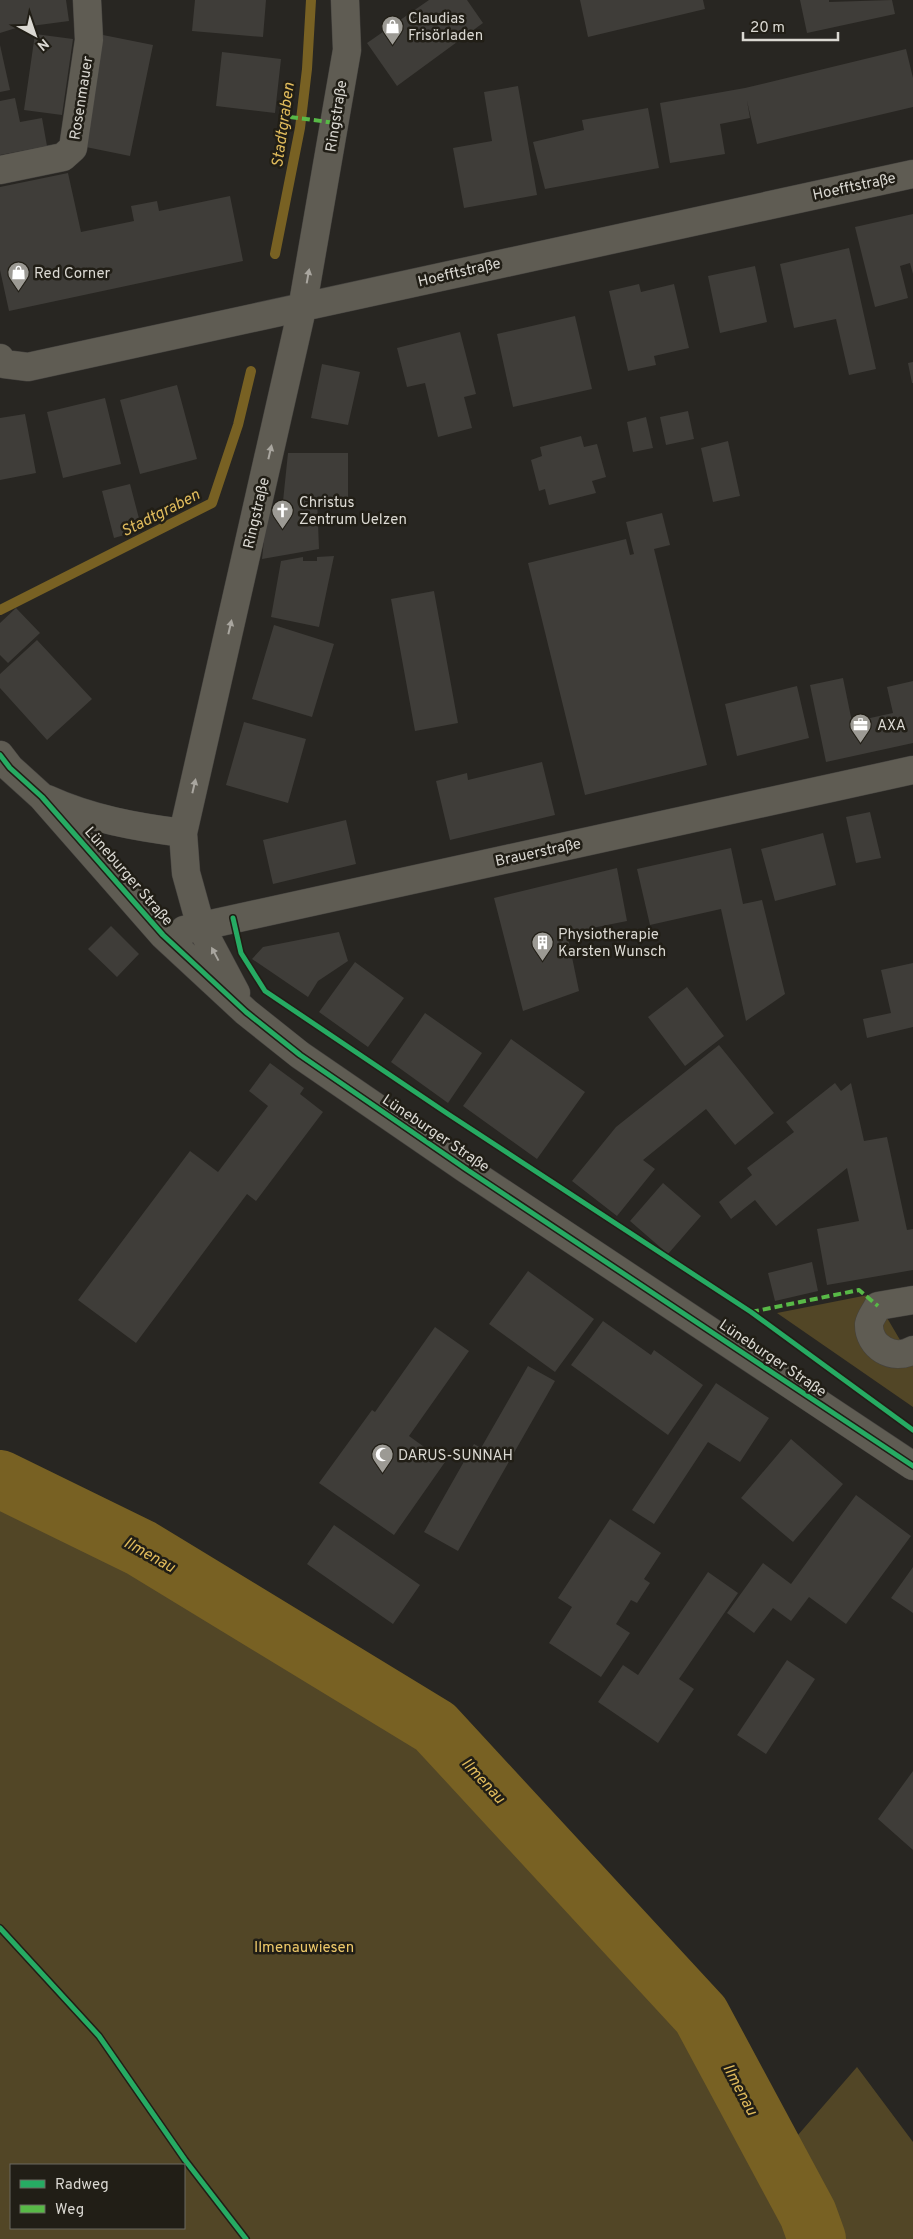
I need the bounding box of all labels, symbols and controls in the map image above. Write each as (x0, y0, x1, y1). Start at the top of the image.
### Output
north arrow (10, 10, 60, 60)
place label: Claudias Frisörladen (408, 10, 483, 46)
scale bar (743, 10, 838, 42)
shop icon: Claudias Frisörladen (380, 15, 404, 46)
text: 20 m (750, 19, 785, 38)
text: N (33, 34, 52, 54)
street label: Rosenmauer (66, 55, 99, 142)
street label: Ringstraße (322, 79, 353, 154)
water label: Stadtgraben (268, 81, 300, 169)
street label: Hoefftstraße (811, 169, 898, 206)
street label: Hoefftstraße (416, 255, 503, 292)
shop icon: Red Corner (6, 261, 30, 292)
place label: Red Corner (34, 265, 111, 284)
one-way arrow (305, 267, 313, 283)
one-way arrow (266, 444, 274, 459)
street label: Ringstraße (240, 476, 275, 551)
water label: Stadtgraben (118, 485, 204, 542)
place label: Christus Zentrum Uelzen (299, 494, 407, 530)
church icon: Christus Zentrum Uelzen (271, 499, 295, 530)
one-way arrow (226, 620, 234, 635)
office icon: AXA (849, 713, 873, 744)
place label: AXA (877, 717, 906, 736)
one-way arrow (190, 778, 198, 793)
street label: Lüneburger Straße (79, 823, 176, 931)
street label: Brauerstraße (494, 835, 583, 872)
place label: Physiotherapie Karsten Wunsch (558, 926, 666, 962)
building icon: Physiotherapie Karsten Wunsch (530, 931, 554, 962)
one-way arrow (211, 947, 219, 961)
street label: Lüneburger Straße (378, 1091, 493, 1177)
street label: Lüneburger Straße (715, 1316, 830, 1402)
mosque icon: DARUS-SUNNAH (370, 1443, 394, 1474)
place label: DARUS-SUNNAH (398, 1447, 513, 1466)
water label: Ilmenau (120, 1534, 178, 1578)
water label: Ilmenau (456, 1754, 509, 1809)
park label: Ilmenauwiesen (254, 1939, 354, 1958)
water label: Ilmenau (717, 2061, 761, 2119)
legend (10, 2164, 185, 2229)
text: Radweg (55, 2176, 109, 2195)
text: Weg (55, 2201, 84, 2220)

